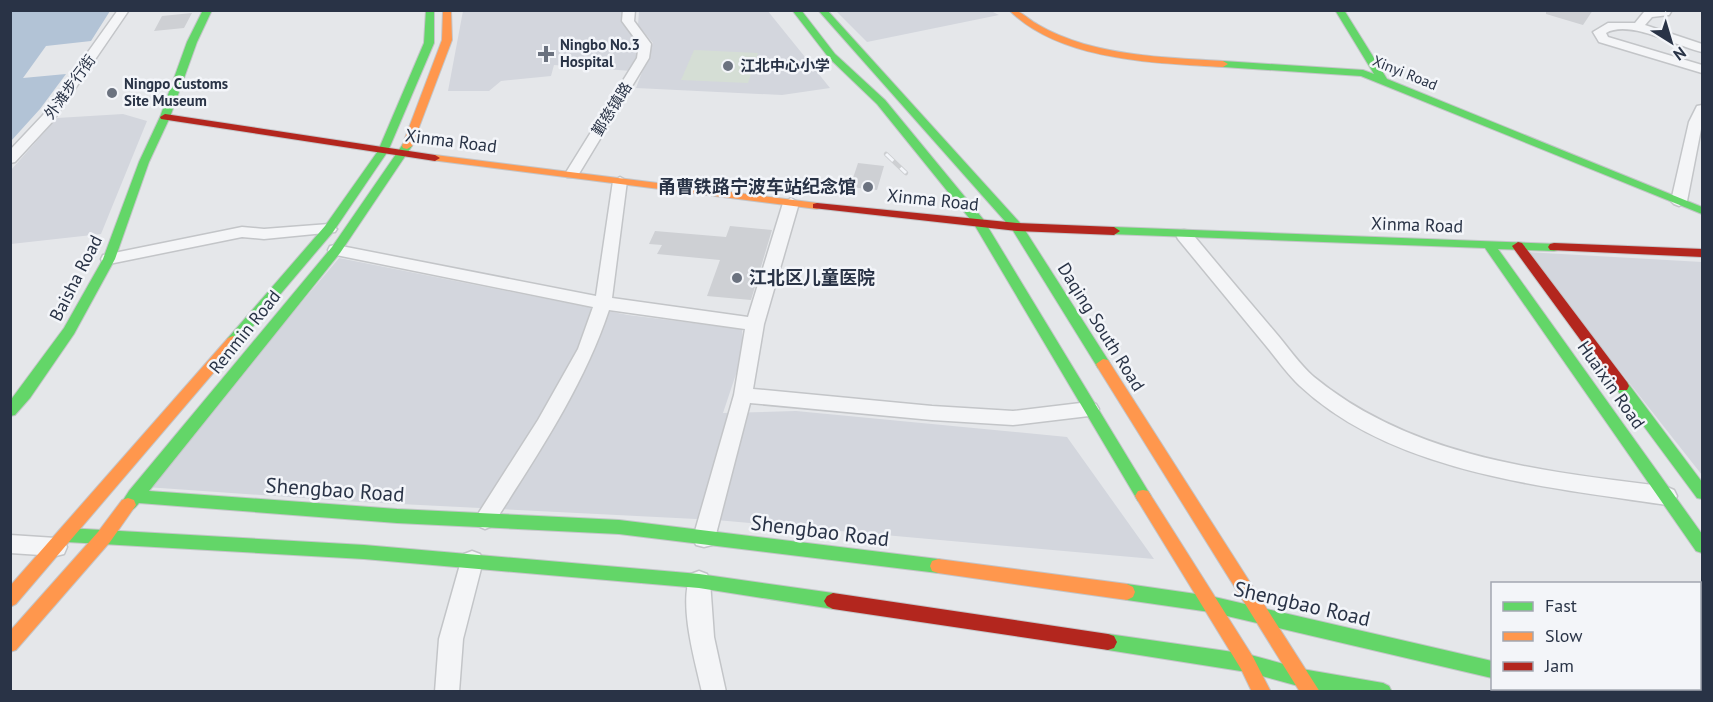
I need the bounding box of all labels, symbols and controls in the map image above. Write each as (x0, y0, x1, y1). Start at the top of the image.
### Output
north arrow (1641, 12, 1701, 72)
place label: Ningbo No.3 Hospital (560, 35, 640, 71)
text: N (1670, 43, 1690, 65)
marker: Ningbo No.3 Hospital (537, 45, 555, 63)
street label: 外滩步行街 (40, 51, 99, 123)
street label: Xinyi Road (1370, 51, 1440, 94)
place label: 江北中心小学 (740, 56, 830, 75)
marker: 江北中心小学 (721, 59, 735, 73)
place label: Ningpo Customs Site Museum (124, 74, 228, 110)
street label: 鄞慈镇路 (588, 78, 636, 139)
marker: Ningpo Customs Site Museum (105, 86, 119, 100)
street label: Xinma Road (404, 123, 498, 158)
place label: 甬曹铁路宁波车站纪念馆 (658, 175, 856, 198)
marker: 甬曹铁路宁波车站纪念馆 (861, 180, 875, 194)
street label: Xinma Road (886, 183, 980, 216)
street label: Xinma Road (1371, 211, 1464, 238)
street label: Baisha Road (44, 231, 107, 325)
street label: Daqing South Road (1053, 258, 1150, 395)
place label: 江北区儿童医院 (749, 266, 875, 289)
marker: 江北区儿童医院 (730, 271, 744, 285)
street label: Renmin Road (204, 285, 285, 378)
street label: Huaixin Road (1573, 336, 1650, 433)
street label: Shengbao Road (265, 471, 405, 508)
street label: Shengbao Road (749, 509, 891, 552)
street label: Shengbao Road (1231, 575, 1373, 632)
legend (1491, 582, 1701, 690)
text: Fast (1545, 594, 1577, 617)
text: Slow (1545, 624, 1583, 647)
text: Jam (1544, 654, 1574, 677)

